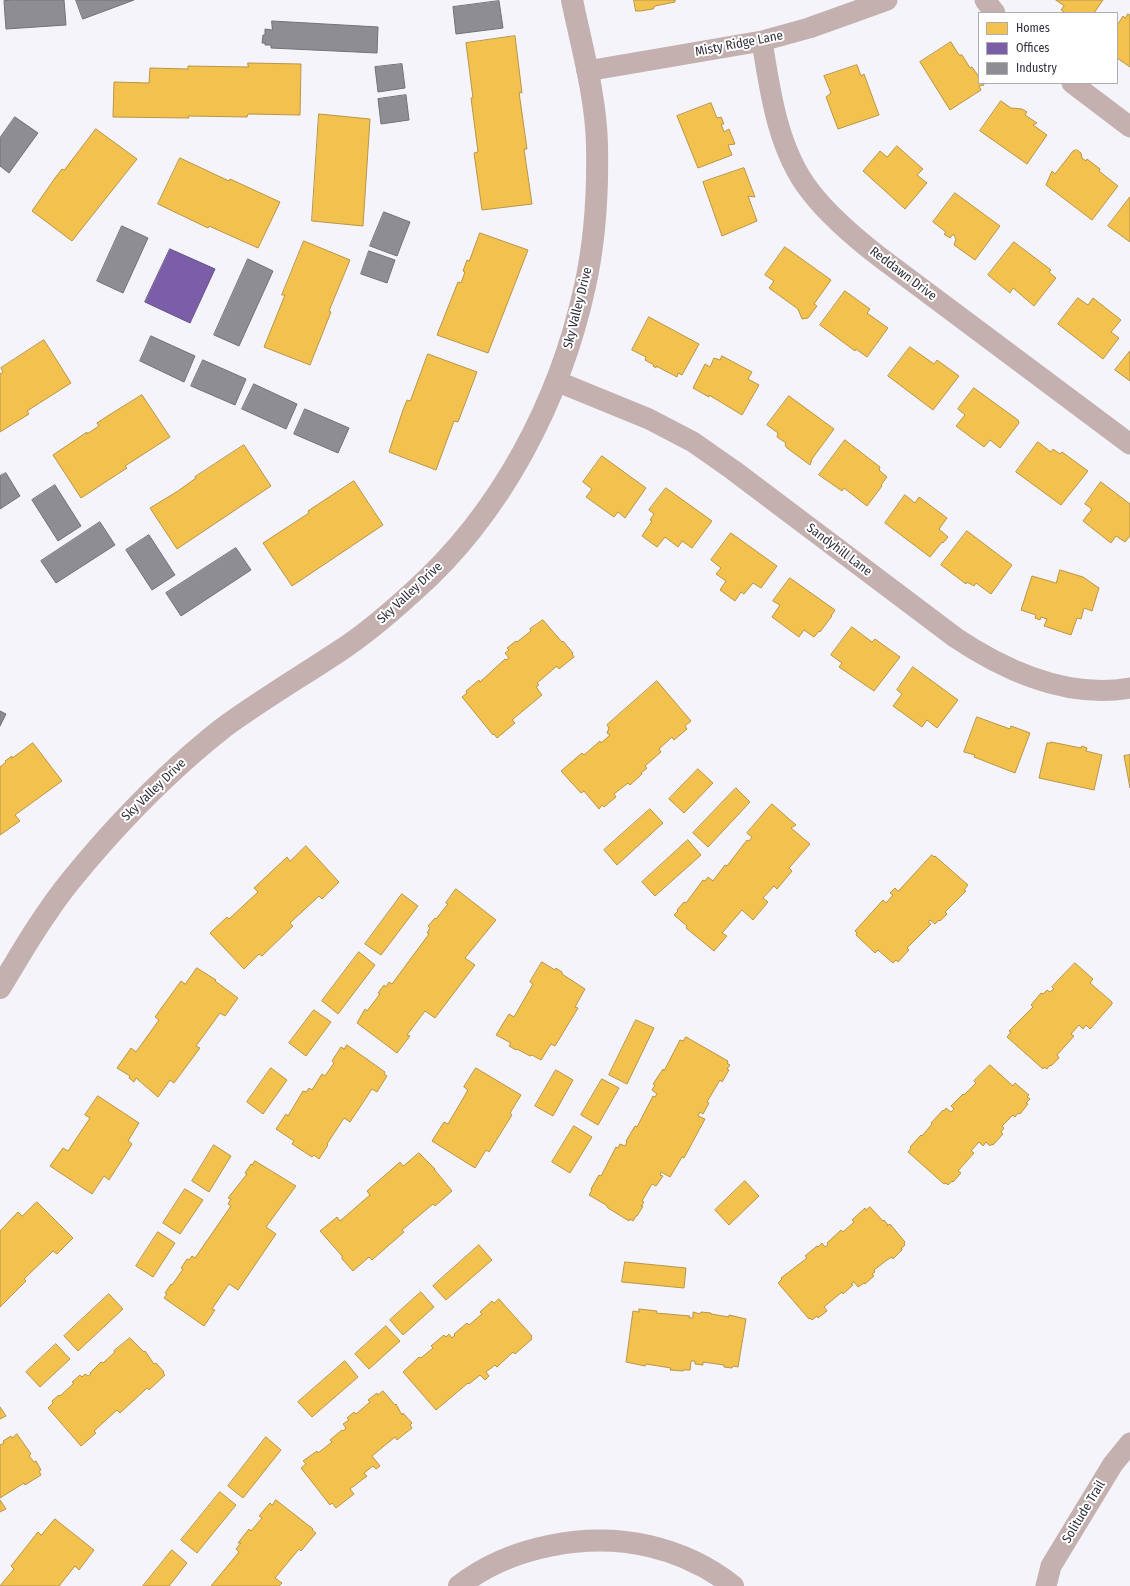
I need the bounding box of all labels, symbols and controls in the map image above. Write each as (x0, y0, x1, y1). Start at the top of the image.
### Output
legend (978, 12, 1118, 84)
text: Homes (1016, 21, 1050, 35)
street label: Misty Ridge Lane (694, 28, 784, 60)
text: Offices (1016, 41, 1049, 55)
text: Industry (1016, 61, 1057, 75)
street label: Reddawn Drive (867, 244, 939, 304)
street label: Sky Valley Drive (560, 266, 596, 350)
street label: Sandyhill Lane (803, 520, 875, 580)
street label: Sky Valley Drive (374, 559, 446, 627)
street label: Sky Valley Drive (119, 755, 189, 825)
street label: Solitude Trail (1059, 1478, 1109, 1546)

